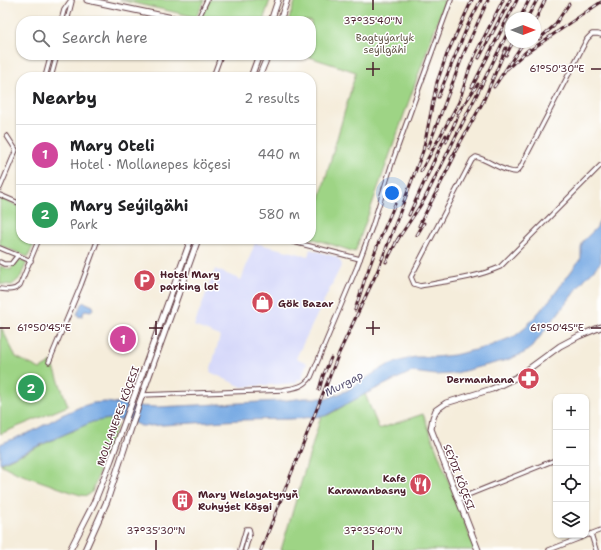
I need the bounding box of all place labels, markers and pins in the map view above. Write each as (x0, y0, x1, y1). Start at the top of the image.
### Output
parking icon: Hotel Mary parking lot (132, 267, 158, 293)
place label: Hotel Mary parking lot (160, 268, 220, 293)
shop icon: Gök Bazar (250, 290, 276, 316)
place label: Gök Bazar (278, 297, 334, 310)
pin: 1 (110, 324, 136, 354)
pharmacy icon: Dermanhana (516, 366, 542, 392)
pin: 2 (18, 373, 44, 403)
place label: Dermanhana (446, 373, 514, 386)
restaurant icon: Kafe Karawanbasny (408, 471, 434, 497)
place label: Kafe Karawanbasny (328, 472, 406, 497)
building icon: Mary Welayatynyň Ruhyýet Köşgi (170, 487, 196, 513)
place label: Mary Welayatynyň Ruhyýet Köşgi (198, 488, 299, 513)

